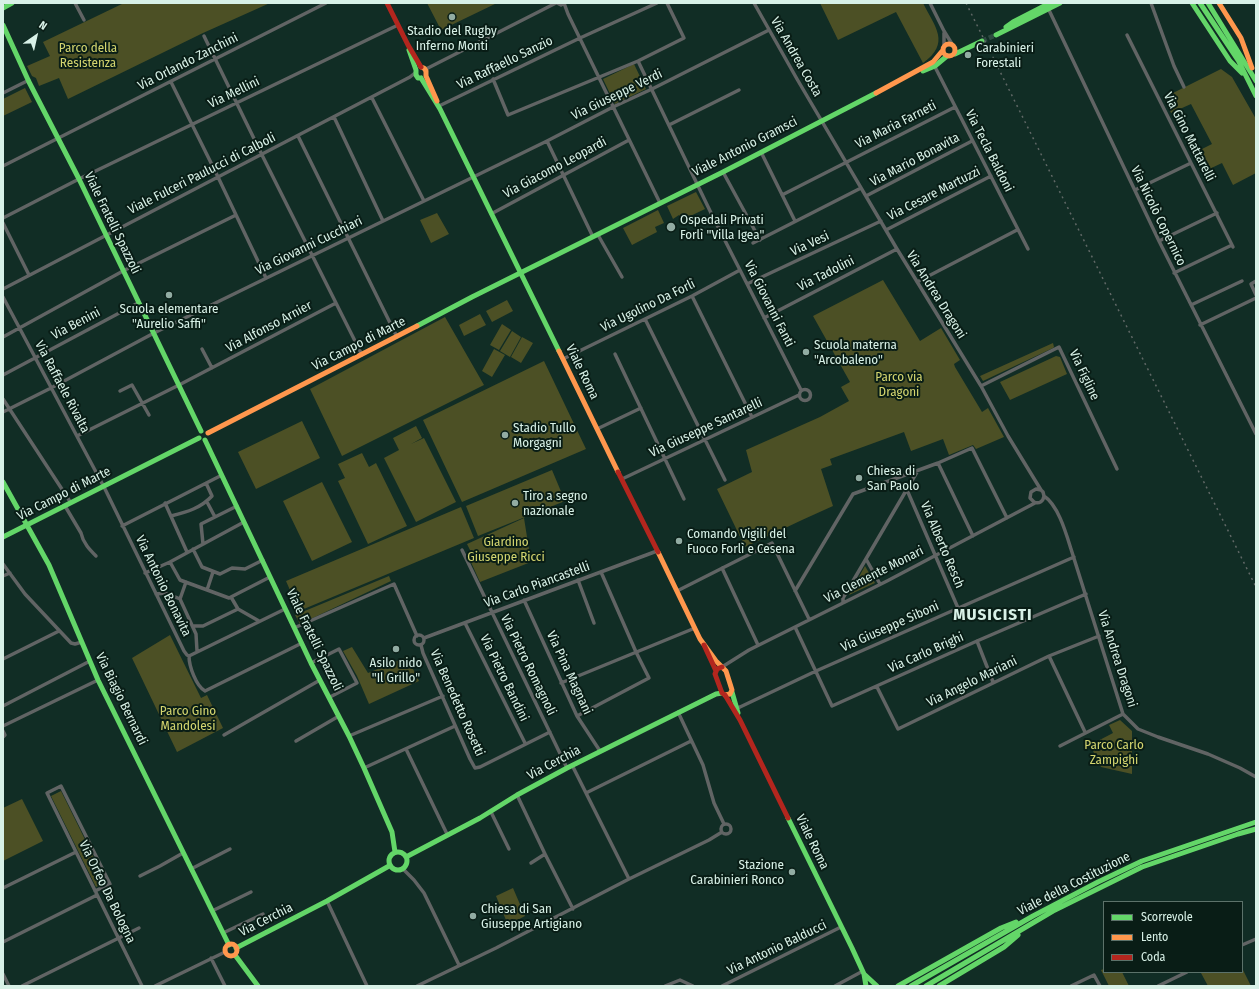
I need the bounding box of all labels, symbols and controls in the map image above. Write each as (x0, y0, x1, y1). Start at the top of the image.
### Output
marker: Stadio del Rugby Inferno Monti (447, 12, 457, 22)
street label: Via Andrea Costa (767, 15, 825, 99)
north arrow (16, 16, 56, 56)
text: N (37, 18, 49, 33)
place label: Stadio del Rugby Inferno Monti (407, 23, 497, 54)
street label: Via Orlando Zanchini (135, 30, 241, 94)
street label: Via Raffaello Sanzio (455, 33, 555, 93)
park label: Parco della Resistenza (59, 40, 117, 71)
place label: Carabinieri Forestali (976, 40, 1034, 71)
marker: Carabinieri Forestali (963, 50, 973, 60)
street label: Via Giuseppe Verdi (569, 66, 665, 124)
street label: Via Mellini (206, 74, 262, 112)
street label: Via Gino Mattarelli (1160, 90, 1218, 184)
street label: Via Maria Farneti (853, 98, 939, 152)
street label: Via Tecla Baldoni (962, 107, 1016, 195)
street label: Viale Antonio Gramsci (690, 114, 800, 180)
street label: Viale Fulceri Paulucci di Calboli (126, 130, 278, 218)
street label: Via Mario Bonavita (868, 130, 962, 190)
street label: Via Giacomo Leopardi (501, 134, 609, 202)
street label: Via Nicolò Copernico (1127, 163, 1189, 269)
street label: Via Cesare Martuzzi (885, 164, 983, 224)
street label: Viale Fratelli Spazzoli (80, 169, 144, 277)
place label: Ospedali Privati Forlì "Villa Igea" (680, 212, 764, 243)
street label: Via Giovanni Cucchiari (253, 213, 365, 279)
marker: Ospedali Privati Forlì "Villa Igea" (665, 221, 677, 233)
street label: Via Vesi (788, 228, 832, 260)
street label: Via Andrea Dragoni (903, 248, 969, 342)
street label: Via Tadolini (795, 253, 857, 295)
street label: Via Giovanni Fanti (741, 258, 797, 350)
street label: Via Ugolino Da Forlì (598, 276, 698, 336)
marker: Scuola elementare "Aurelio Saffi" (164, 290, 174, 300)
street label: Via Alfonso Arnier (223, 298, 315, 356)
place label: Scuola elementare "Aurelio Saffi" (120, 301, 218, 332)
street label: Via Benini (49, 305, 103, 343)
street label: Via Campo di Marte (310, 314, 408, 374)
place label: Scuola materna "Arcobaleno" (814, 337, 897, 368)
street label: Via Raffaele Rivalta (31, 338, 93, 436)
street label: Viale Roma (562, 342, 602, 402)
marker: Scuola materna "Arcobaleno" (801, 347, 811, 357)
street label: Via Figline (1066, 347, 1102, 403)
park label: Parco via Dragoni (875, 369, 923, 400)
street label: Via Giuseppe Santarelli (647, 395, 765, 461)
place label: Stadio Tullo Morgagni (513, 420, 576, 451)
marker: Stadio Tullo Morgagni (500, 430, 510, 440)
place label: Chiesa di San Paolo (867, 463, 919, 494)
street label: Via Campo di Marte (15, 464, 113, 524)
marker: Chiesa di San Paolo (854, 473, 864, 483)
place label: Tiro a segno nazionale (523, 488, 588, 519)
marker: Tiro a segno nazionale (510, 498, 520, 508)
street label: Via Alberto Resch (917, 499, 967, 591)
place label: Comando Vigili del Fuoco Forlì e Cesena (687, 526, 795, 557)
street label: Via Antonio Bonavita (132, 533, 194, 639)
park label: Giardino Giuseppe Ricci (467, 534, 545, 565)
marker: Comando Vigili del Fuoco Forlì e Cesena (674, 536, 684, 546)
street label: Via Clemente Monari (822, 543, 926, 607)
street label: Via Carlo Piancastelli (482, 559, 592, 611)
street label: Viale Fratelli Spazzoli (282, 586, 346, 694)
street label: Via Giuseppe Siboni (839, 598, 941, 656)
district label: MUSICISTI (953, 605, 1033, 625)
street label: Via Andrea Dragoni (1094, 609, 1140, 709)
street label: Via Pietro Romagnoli (497, 612, 559, 718)
street label: Via Pina Magnani (543, 629, 595, 717)
street label: Via Carlo Brighi (886, 629, 966, 677)
street label: Via Pietro Bandini (476, 632, 532, 724)
marker: Asilo nido "Il Grillo" (391, 644, 401, 654)
street label: Via Benedetto Rosetti (426, 647, 488, 759)
street label: Via Biagio Bernardi (92, 650, 150, 748)
street label: Via Angelo Mariani (924, 653, 1020, 711)
place label: Asilo nido "Il Grillo" (370, 655, 422, 686)
park label: Parco Gino Mandolesi (160, 703, 216, 734)
park label: Parco Carlo Zampighi (1084, 737, 1144, 768)
street label: Via Cerchia (525, 742, 583, 784)
street label: Viale Roma (792, 812, 832, 872)
street label: Via Orfeo Da Bologna (75, 838, 139, 946)
street label: Viale della Costituzione (1015, 849, 1133, 919)
place label: Stazione Carabinieri Ronco (690, 857, 784, 888)
marker: Stazione Carabinieri Ronco (787, 867, 797, 877)
street label: Via Cerchia (236, 900, 296, 940)
place label: Chiesa di San Giuseppe Artigiano (481, 901, 582, 932)
legend (1103, 901, 1243, 973)
text: Scorrevole (1141, 910, 1193, 924)
marker: Chiesa di San Giuseppe Artigiano (468, 911, 478, 921)
street label: Via Antonio Balducci (725, 917, 829, 979)
text: Lento (1141, 930, 1168, 944)
text: Coda (1141, 950, 1165, 964)

